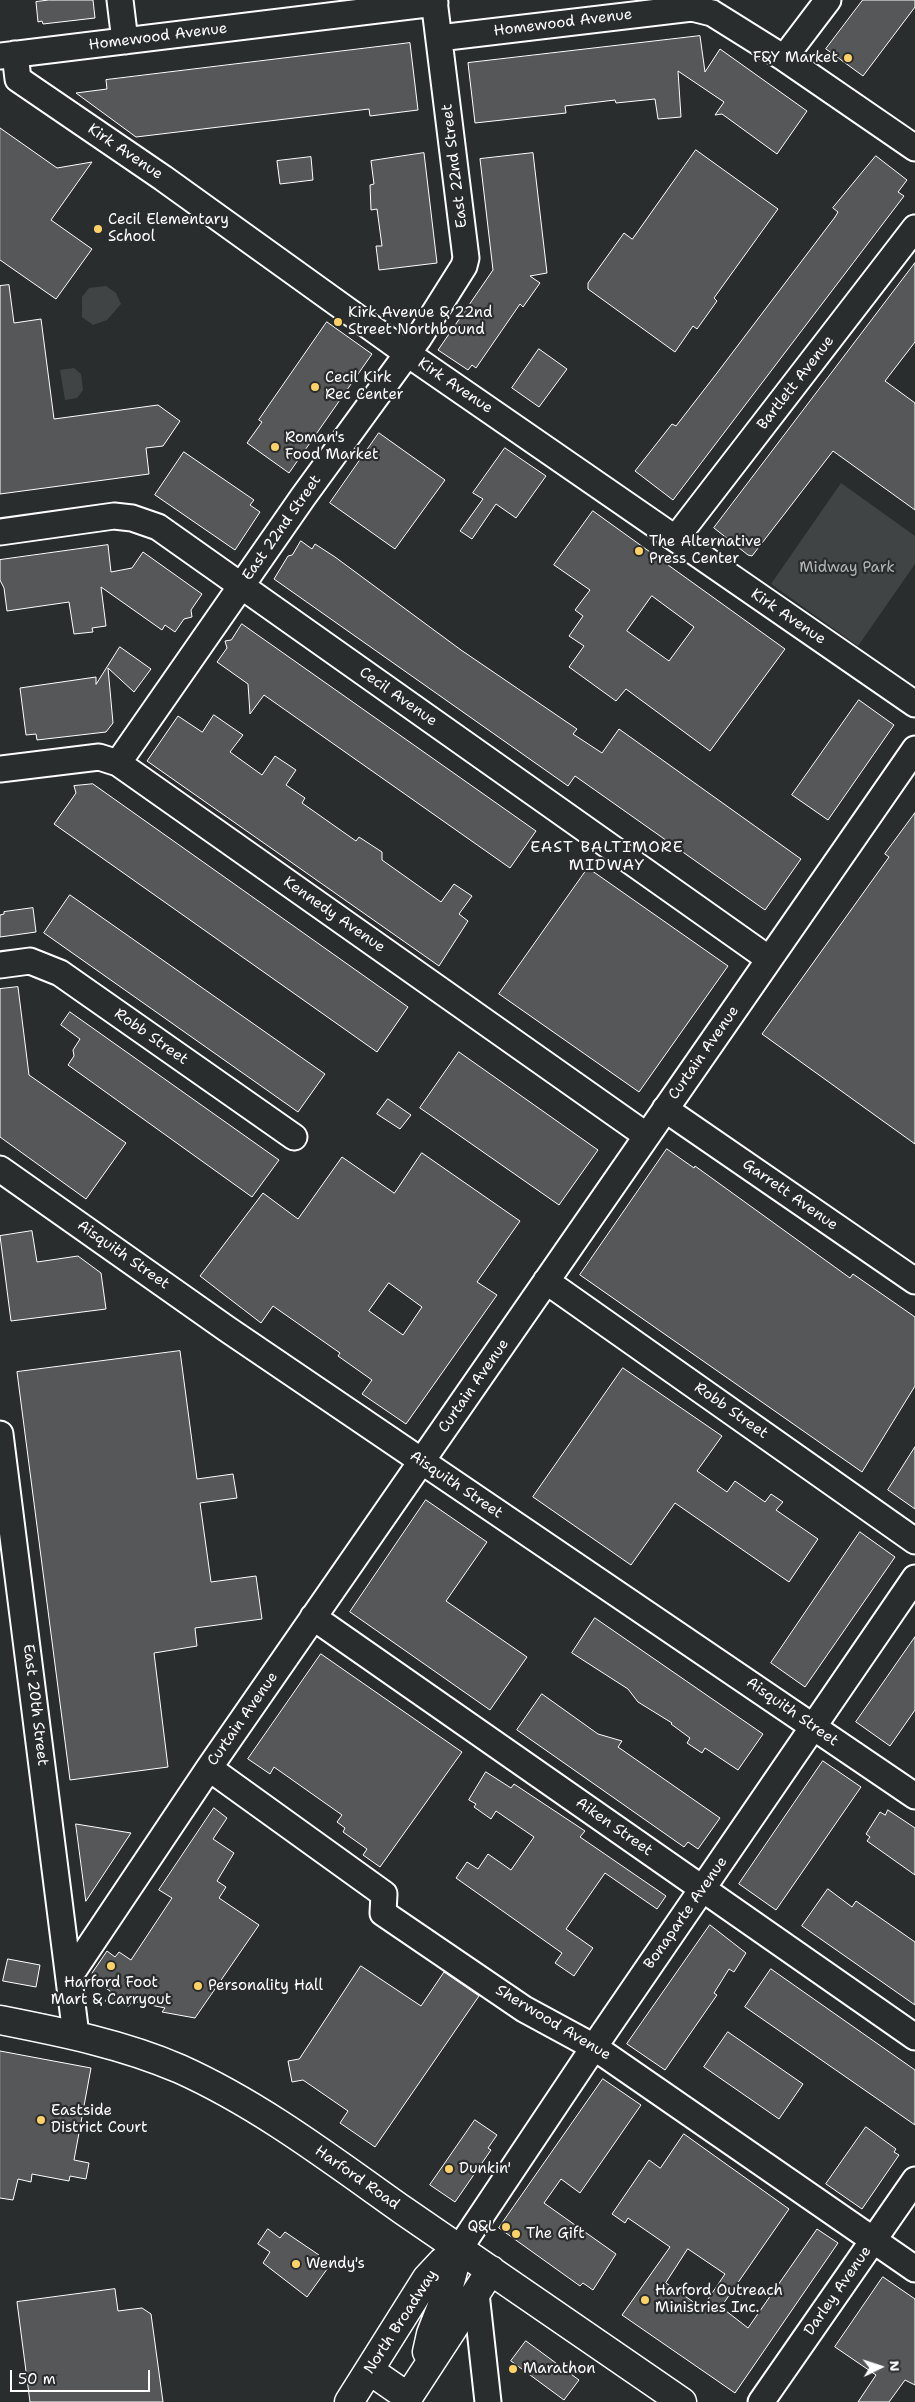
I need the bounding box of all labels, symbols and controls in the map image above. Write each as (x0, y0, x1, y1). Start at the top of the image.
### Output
street label: Homewood Avenue (493, 6, 633, 40)
street label: Homewood Avenue (88, 20, 228, 54)
place label: F&Y Market (753, 49, 838, 67)
marker: F&Y Market (842, 52, 854, 64)
street label: East 22nd Street (438, 103, 472, 229)
street label: Kirk Avenue (84, 120, 166, 184)
place label: Cecil Elementary School (108, 211, 229, 246)
marker: Cecil Elementary School (92, 223, 104, 235)
place label: Kirk Avenue & 22nd Street Northbound (348, 304, 493, 339)
marker: Kirk Avenue & 22nd Street Northbound (332, 316, 344, 328)
street label: Bartlett Avenue (754, 332, 838, 434)
street label: Kirk Avenue (414, 354, 496, 418)
place label: Cecil Kirk Rec Center (325, 369, 404, 404)
marker: Cecil Kirk Rec Center (309, 381, 321, 393)
place label: Roman's Food Market (285, 429, 379, 464)
marker: Roman's Food Market (269, 441, 281, 453)
street label: East 22nd Street (239, 472, 325, 584)
place label: The Alternative Press Center (649, 533, 761, 568)
marker: The Alternative Press Center (633, 545, 645, 557)
park label: Midway Park (799, 559, 895, 577)
street label: Kirk Avenue (747, 585, 829, 649)
street label: Cecil Avenue (356, 664, 440, 730)
district label: EAST BALTIMORE MIDWAY (529, 838, 685, 876)
street label: Kennedy Avenue (280, 873, 388, 957)
street label: Curtain Avenue (665, 1003, 743, 1103)
street label: Robb Street (111, 1005, 191, 1069)
street label: Garrett Avenue (739, 1155, 841, 1235)
street label: Aisquith Street (73, 1217, 173, 1293)
street label: Curtain Avenue (435, 1336, 513, 1436)
street label: Robb Street (691, 1379, 771, 1443)
street label: Aisquith Street (406, 1447, 506, 1523)
street label: East 20th Street (19, 1643, 51, 1767)
street label: Curtain Avenue (204, 1669, 282, 1769)
street label: Aisquith Street (742, 1674, 842, 1750)
street label: Aiken Street (572, 1794, 656, 1860)
street label: Bonaparte Avenue (640, 1853, 732, 1973)
marker: Harford Foot Mart & Carryout (105, 1960, 117, 1972)
place label: Harford Foot Mart & Carryout (51, 1974, 171, 2009)
place label: Personality Hall (208, 1977, 323, 1995)
marker: Personality Hall (192, 1980, 204, 1992)
street label: Sherwood Avenue (492, 1981, 614, 2065)
place label: Eastside District Court (51, 2102, 148, 2137)
marker: Eastside District Court (35, 2114, 47, 2126)
street label: Harford Road (311, 2142, 403, 2214)
place label: Dunkin' (459, 2160, 511, 2178)
marker: Dunkin' (443, 2163, 455, 2175)
place label: Q&L (468, 2218, 496, 2236)
marker: Q&L (500, 2221, 512, 2233)
place label: The Gift (526, 2225, 585, 2243)
marker: The Gift (510, 2228, 522, 2240)
street label: Darley Avenue (801, 2243, 875, 2339)
place label: Wendy's (306, 2255, 365, 2273)
marker: Wendy's (290, 2258, 302, 2270)
street label: North Broadway (361, 2266, 441, 2378)
place label: Harford Outreach Ministries Inc. (655, 2282, 783, 2317)
marker: Harford Outreach Ministries Inc. (639, 2294, 651, 2306)
north arrow (855, 2342, 905, 2392)
scale bar (12, 2360, 152, 2392)
place label: Marathon (523, 2360, 595, 2378)
text: N (886, 2360, 904, 2372)
marker: Marathon (507, 2363, 519, 2375)
text: 50 m (18, 2369, 56, 2389)

